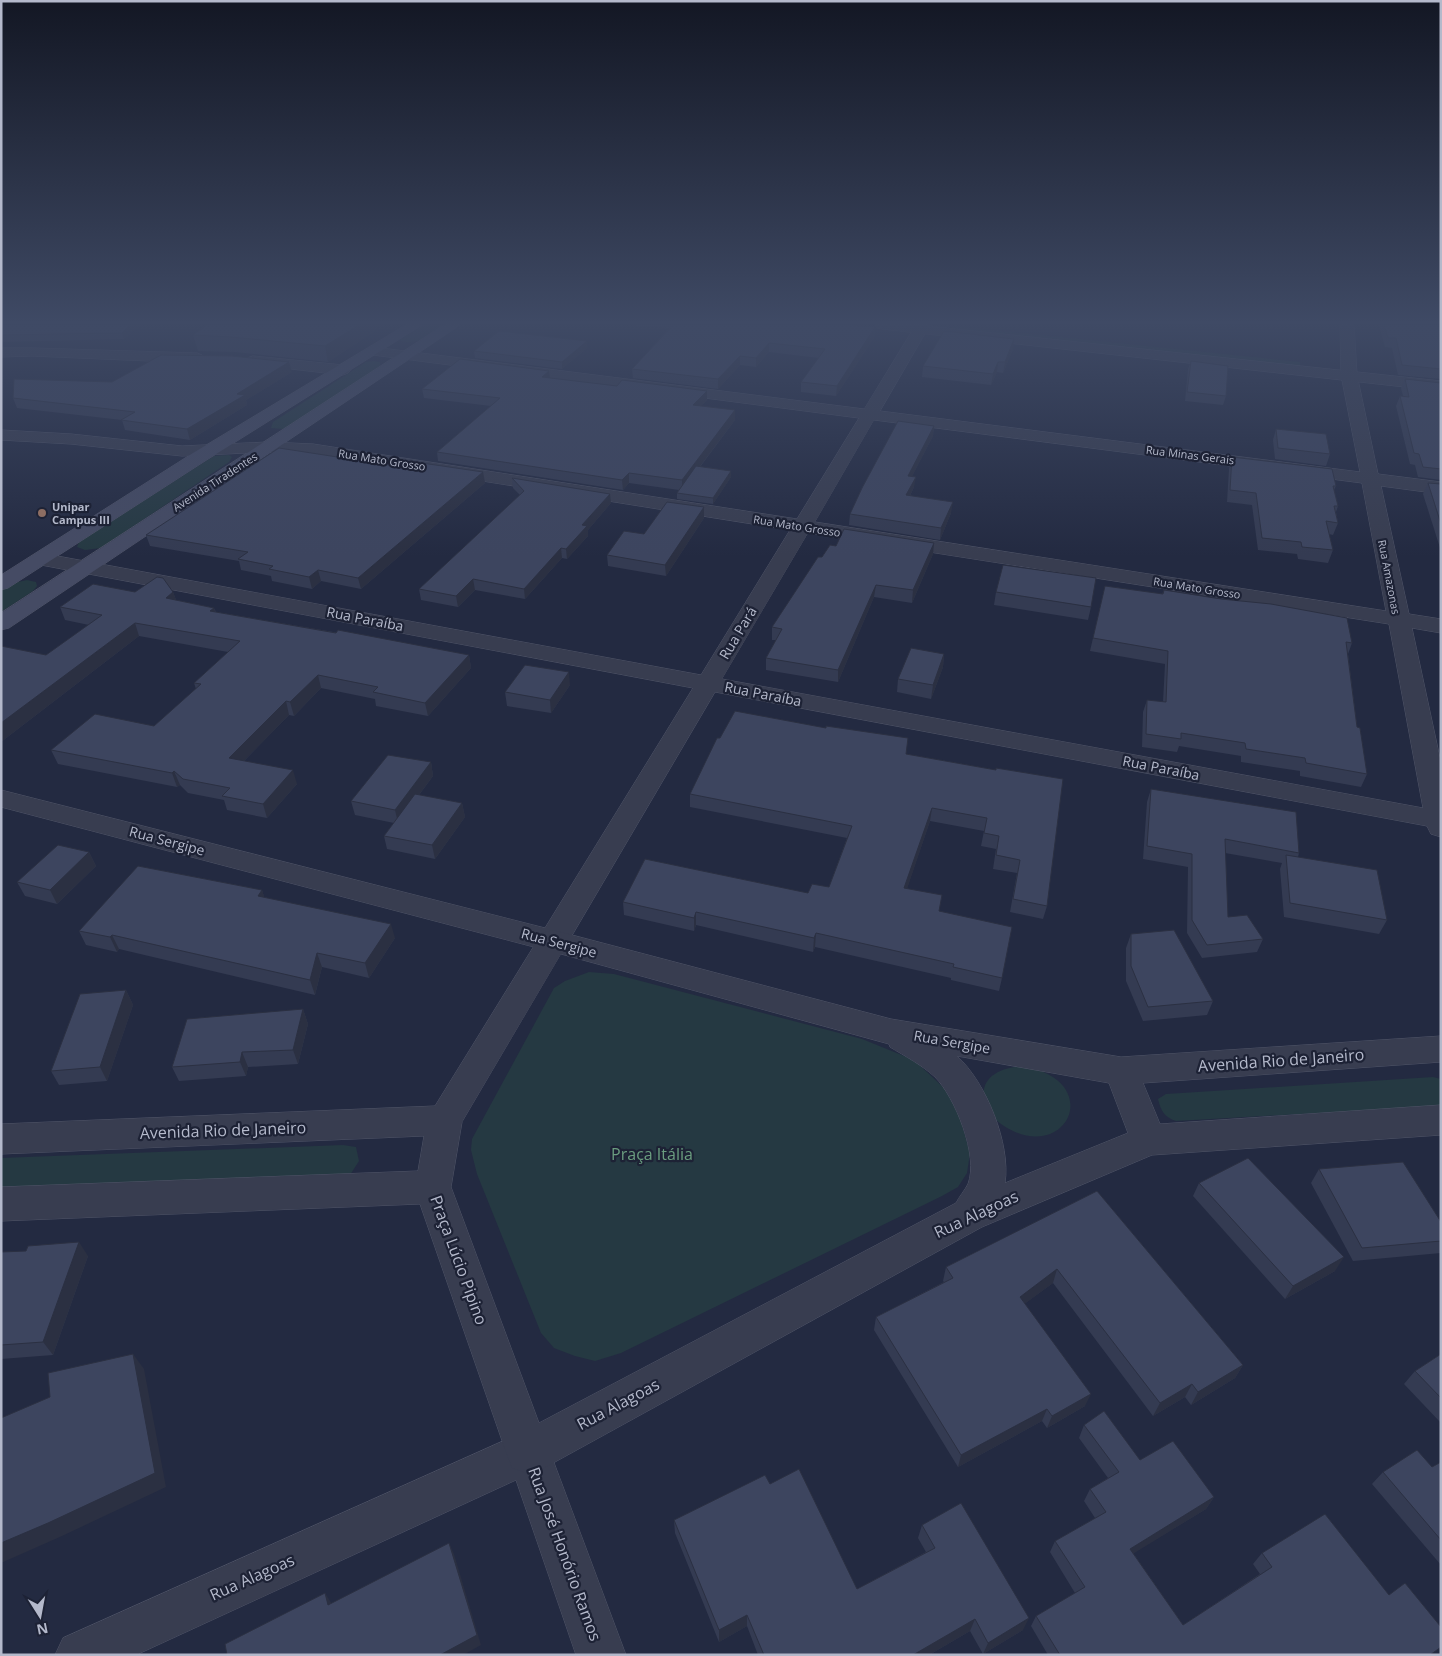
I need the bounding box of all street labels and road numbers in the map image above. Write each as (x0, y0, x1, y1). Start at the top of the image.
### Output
street label: Rua Minas Gerais (1145, 442, 1235, 467)
street label: Rua Mato Grosso (337, 445, 427, 474)
street label: Avenida Tiradentes (169, 449, 260, 515)
street label: Rua Mato Grosso (752, 511, 842, 540)
street label: Rua Amazonas (1375, 538, 1404, 615)
street label: Rua Mato Grosso (1152, 573, 1242, 602)
street label: Rua Paraíba (325, 602, 405, 635)
street label: Rua Pará (714, 603, 761, 663)
street label: Rua Paraíba (723, 677, 803, 710)
street label: Rua Paraíba (1121, 751, 1201, 784)
street label: Rua Sergipe (127, 821, 207, 860)
street label: Rua Sergipe (519, 923, 599, 962)
street label: Rua Sergipe (912, 1025, 992, 1058)
street label: Avenida Rio de Janeiro (1197, 1043, 1365, 1077)
street label: Avenida Rio de Janeiro (139, 1116, 307, 1144)
street label: Rua Alagoas (930, 1185, 1022, 1243)
street label: Praça Lúcio Pipino (425, 1192, 493, 1328)
street label: Rua Alagoas (573, 1373, 663, 1435)
street label: Rua José Honório Ramos (523, 1464, 607, 1644)
street label: Rua Alagoas (206, 1549, 298, 1605)

